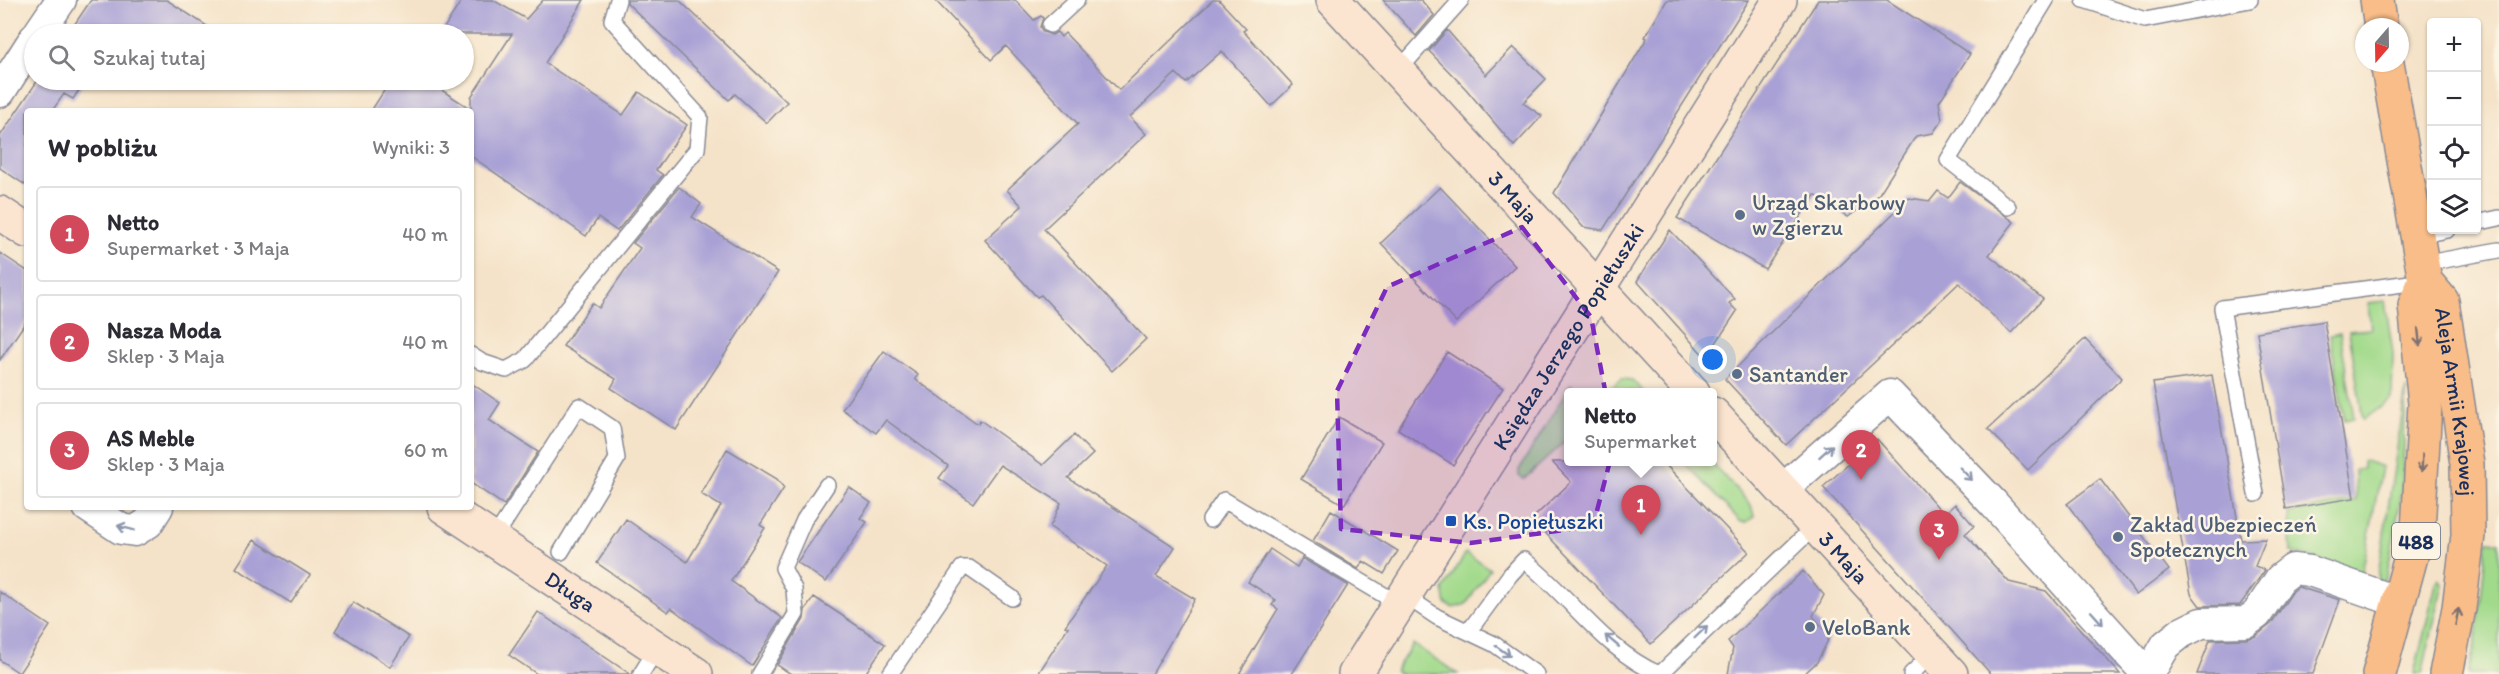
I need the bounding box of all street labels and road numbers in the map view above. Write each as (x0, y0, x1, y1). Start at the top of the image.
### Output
street label: 3 Maja (1483, 165, 1545, 229)
street label: Księdza Jerzego Popiełuszki (1486, 218, 1649, 455)
street label: Aleja Armii Krajowej (2430, 305, 2481, 496)
road number: 488 (2392, 523, 2440, 559)
street label: 3 Maja (1813, 525, 1875, 589)
street label: Długa (540, 564, 601, 618)

